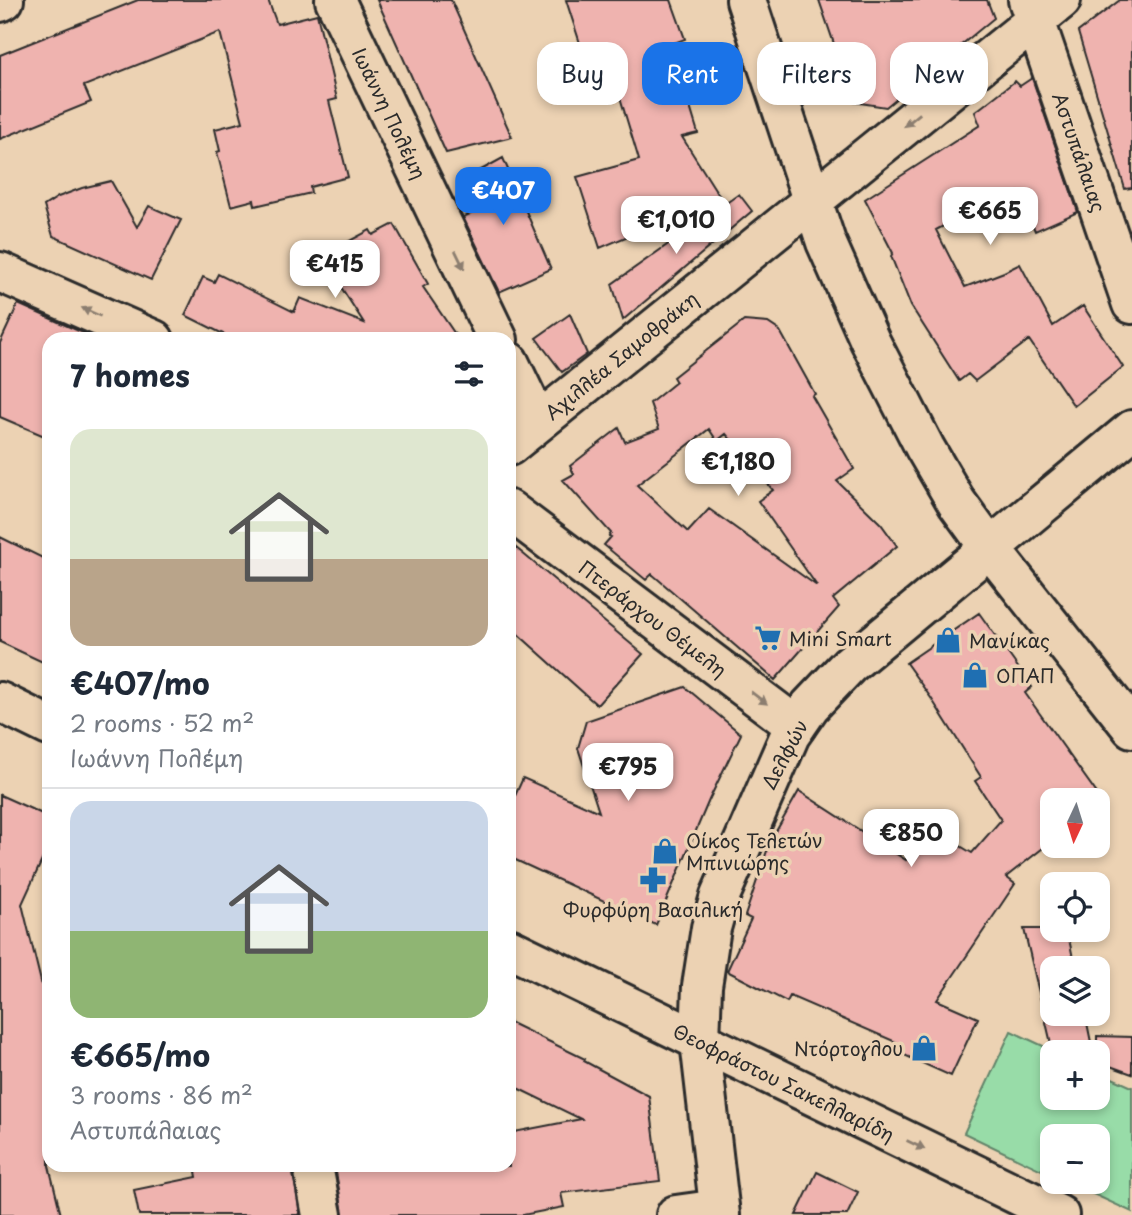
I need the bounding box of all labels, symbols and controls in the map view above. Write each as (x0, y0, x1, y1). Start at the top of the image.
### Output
chip: Buy (537, 42, 628, 105)
chip: Rent (642, 42, 743, 105)
chip: Filters (757, 42, 876, 105)
chip: New (890, 42, 988, 105)
street label: Ιωάννη Πολέμη (346, 43, 434, 183)
street label: Αστυπάλαιας (1046, 88, 1114, 216)
one-way arrow (904, 112, 921, 127)
pin: €407 (462, 168, 544, 227)
text: €407 (471, 172, 535, 207)
pin: €665 (949, 188, 1031, 247)
text: €665 (958, 192, 1022, 227)
pin: €1,010 (619, 196, 733, 256)
text: €1,010 (637, 201, 715, 236)
pin: €415 (294, 240, 376, 300)
text: €415 (306, 245, 364, 280)
one-way arrow (455, 250, 466, 270)
street label: Αχιλλέα Σαμοθράκη (538, 284, 704, 426)
one-way arrow (81, 306, 102, 317)
text: 7 homes (70, 352, 190, 397)
icon: filters (450, 355, 488, 393)
pin: €1,180 (681, 438, 795, 498)
text: €1,180 (701, 443, 775, 478)
icon: home (216, 474, 342, 600)
street label: Πτεράρχου Θέμελη (573, 553, 733, 683)
supermarket icon: Mini Smart (753, 623, 783, 653)
place label: Mini Smart (789, 624, 892, 652)
shop icon: Μανίκας (933, 625, 963, 655)
place label: Μανίκας (969, 626, 1050, 654)
text: €407/mo (70, 660, 210, 705)
shop icon: ΟΠΑΠ (960, 660, 990, 690)
place label: ΟΠΑΠ (996, 661, 1055, 689)
one-way arrow (750, 691, 768, 706)
text: 2 rooms · 52 m² (70, 705, 254, 740)
street label: Δελφών (754, 714, 814, 794)
text: Ιωάννη Πολέμη (70, 740, 243, 775)
pin: €795 (587, 744, 669, 803)
text: €795 (598, 748, 658, 783)
north arrow (1040, 788, 1110, 858)
map controls (1040, 788, 1110, 1194)
pin: €850 (870, 810, 952, 869)
text: €850 (879, 814, 943, 849)
place label: Οίκος Τελετών Μπινιώρης (686, 826, 823, 876)
shop icon: Οίκος Τελετών Μπινιώρης (650, 836, 680, 866)
icon: home (216, 846, 342, 972)
pharmacy icon: Φυρφύρη Βασιλική (638, 865, 668, 895)
button: locate (1040, 872, 1110, 942)
place label: Φυρφύρη Βασιλική (563, 895, 743, 923)
button: layers (1040, 956, 1110, 1026)
street label: Θεοφράστου Σακελλαρίδη (669, 1016, 899, 1148)
text: €665/mo (70, 1032, 210, 1077)
shop icon: Ντόρτογλου (909, 1033, 939, 1063)
place label: Ντόρτογλου (794, 1034, 903, 1062)
button: + (1040, 1040, 1110, 1110)
text: 3 rooms · 86 m² (70, 1077, 253, 1112)
text: Αστυπάλαιας (70, 1112, 222, 1147)
button: − (1040, 1124, 1110, 1194)
one-way arrow (906, 1140, 926, 1151)

